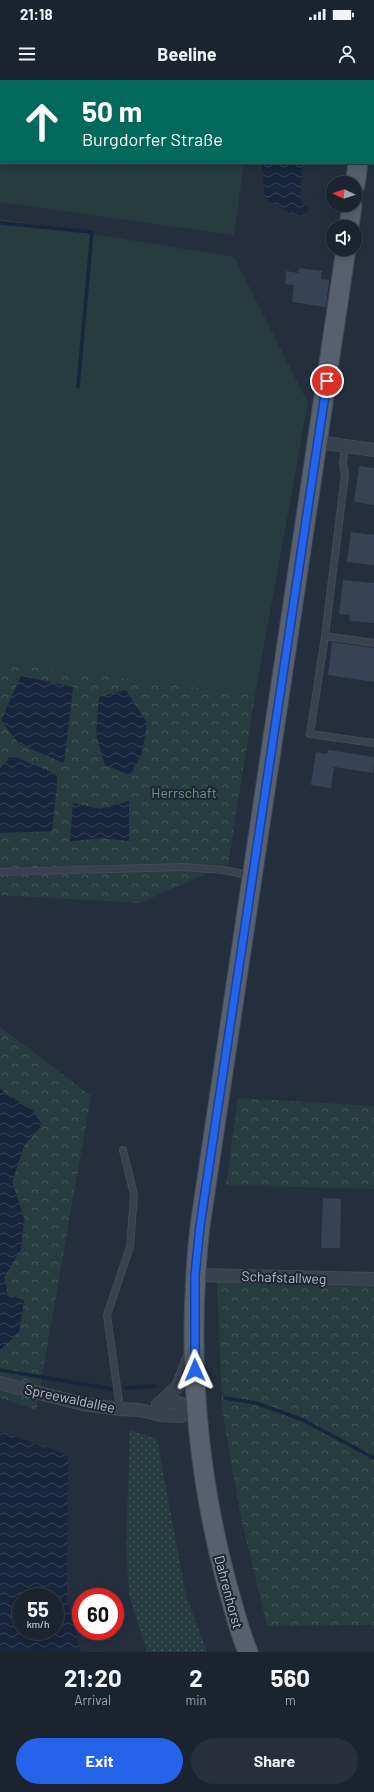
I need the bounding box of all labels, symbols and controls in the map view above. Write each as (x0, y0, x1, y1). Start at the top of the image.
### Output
text: 21:18 (20, 5, 53, 23)
icon: menu (16, 43, 38, 65)
text: Beeline (157, 43, 217, 65)
icon: person (336, 43, 358, 65)
text: 50 m (82, 94, 142, 128)
icon: ahead (16, 96, 68, 148)
text: Burgdorfer Straße (82, 128, 223, 150)
north arrow (326, 176, 362, 212)
map controls (326, 176, 362, 256)
button: sound (326, 220, 362, 256)
pin (310, 364, 344, 398)
icon: arrive (316, 370, 338, 392)
park label: Herrschaft (151, 784, 217, 801)
street label: Schafstallweg (241, 1267, 327, 1287)
position arrow (174, 1349, 216, 1391)
street label: Spreewaldallee (23, 1380, 117, 1416)
street label: Dahrenhorst (211, 1553, 247, 1631)
speed limit sign: 60 (72, 1588, 124, 1640)
text: 55 (27, 1597, 49, 1621)
text: km/h (27, 1618, 49, 1630)
text: 21:20 (64, 1663, 122, 1692)
text: 2 (189, 1663, 203, 1692)
text: 560 (271, 1663, 310, 1692)
text: Arrival (75, 1692, 111, 1708)
text: min (186, 1692, 207, 1708)
text: m (285, 1692, 296, 1708)
button: Exit (16, 1738, 183, 1784)
button: Share (191, 1738, 358, 1784)

